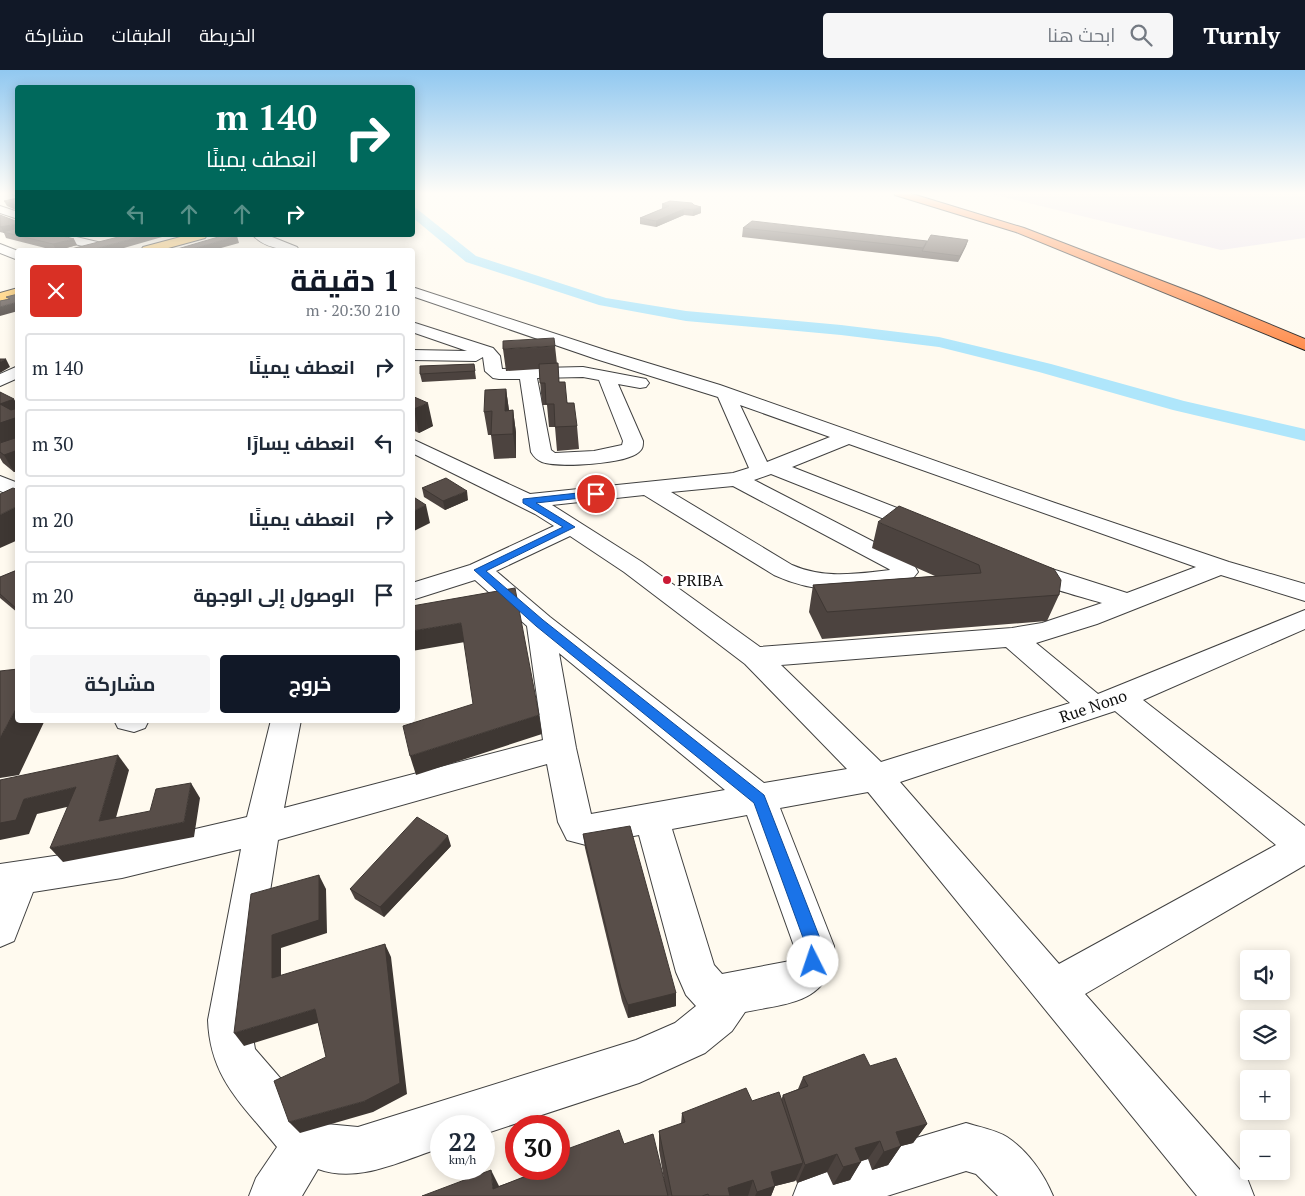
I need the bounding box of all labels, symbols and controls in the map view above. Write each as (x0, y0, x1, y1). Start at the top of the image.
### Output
search box (823, 13, 1173, 58)
text: Turnly (1203, 19, 1280, 51)
icon: search (1127, 21, 1155, 49)
text: ابحث هنا (1047, 22, 1115, 47)
text: مشاركة (25, 23, 84, 47)
text: الطبقات (112, 23, 171, 47)
text: الخريطة (199, 23, 256, 47)
text: 140 m (216, 94, 317, 140)
icon: right (335, 105, 400, 170)
text: انعطف يمينًا (206, 144, 317, 173)
icon: left (122, 200, 150, 228)
icon: ahead (175, 200, 203, 228)
icon: ahead (228, 200, 256, 228)
icon: right (281, 200, 309, 228)
text: 1 دقيقة (290, 260, 400, 300)
button: close (30, 265, 82, 317)
text: 210 m · 20:30 (306, 299, 400, 321)
icon: right (370, 353, 398, 381)
text: انعطف يمينًا (249, 354, 355, 379)
text: 140 m (32, 355, 83, 380)
icon: left (370, 429, 398, 457)
text: انعطف يسارًا (246, 430, 355, 455)
text: 30 m (32, 431, 73, 456)
pin (575, 473, 617, 515)
icon: arrive (582, 480, 610, 508)
icon: right (370, 505, 398, 533)
text: انعطف يمينًا (249, 506, 355, 531)
text: 20 m (32, 507, 73, 532)
place label: PRIBA (677, 569, 723, 591)
marker: PRIBA (661, 574, 673, 586)
icon: arrive (370, 581, 398, 609)
text: الوصول إلى الوجهة (193, 582, 355, 607)
text: 20 m (32, 583, 73, 608)
button: مشاركة (30, 655, 210, 713)
button: خروج (220, 655, 400, 713)
street label: Rue Nono (1056, 684, 1130, 728)
position arrow (786, 935, 838, 987)
map controls (1240, 950, 1290, 1180)
button: sound (1240, 950, 1290, 1000)
button: layers (1240, 1010, 1290, 1060)
button: + (1240, 1070, 1290, 1120)
speed limit sign: 30 (505, 1115, 570, 1180)
text: 22 (448, 1125, 477, 1158)
button: − (1240, 1130, 1290, 1180)
text: km/h (449, 1152, 476, 1167)

